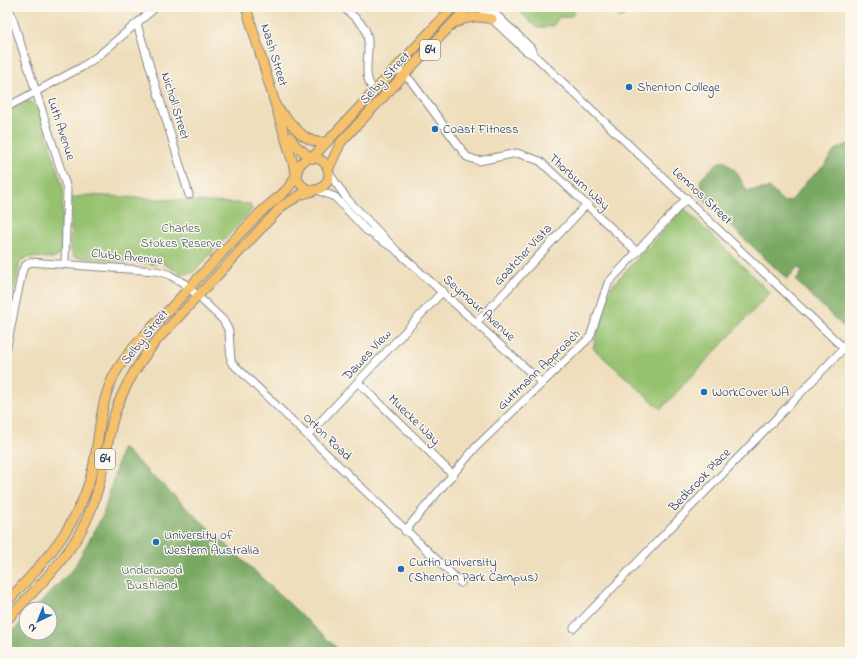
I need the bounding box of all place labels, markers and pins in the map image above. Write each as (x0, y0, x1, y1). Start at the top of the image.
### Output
place label: Shenton College (637, 78, 720, 98)
marker: Shenton College (624, 82, 634, 92)
place label: Coast Fitness (443, 120, 519, 139)
marker: Coast Fitness (430, 124, 440, 134)
place label: WorkCover WA (712, 383, 789, 402)
marker: WorkCover WA (699, 387, 709, 397)
place label: University of Western Australia (164, 526, 259, 560)
marker: University of Western Australia (151, 537, 161, 547)
place label: Curtin University (Shenton Park Campus) (409, 553, 538, 587)
marker: Curtin University (Shenton Park Campus) (396, 564, 406, 574)

